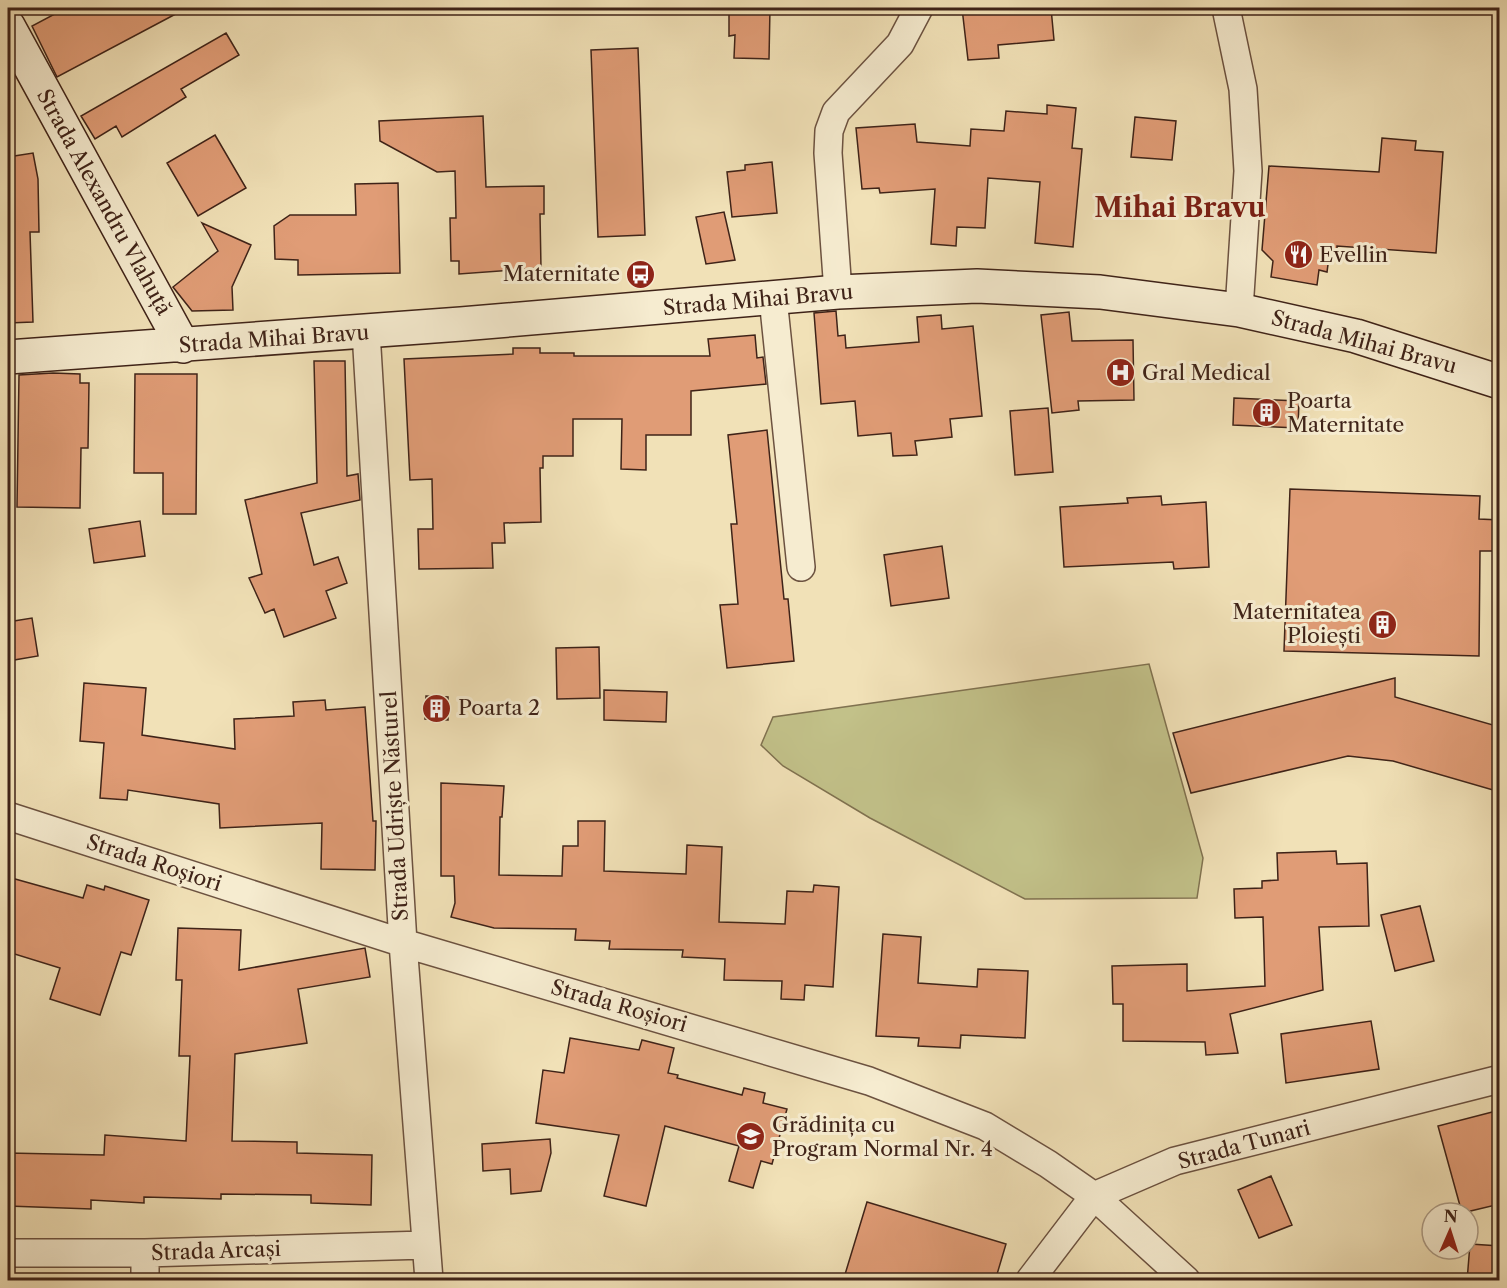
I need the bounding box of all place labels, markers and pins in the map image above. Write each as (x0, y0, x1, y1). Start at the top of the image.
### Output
restaurant icon: Evellin (1282, 239, 1314, 271)
place label: Evellin (1319, 242, 1388, 267)
bus stop icon: Maternitate (625, 258, 657, 290)
place label: Maternitate (503, 261, 620, 286)
hospital icon: Gral Medical (1105, 357, 1137, 389)
place label: Gral Medical (1142, 360, 1271, 385)
place label: Poarta Maternitate (1287, 388, 1404, 437)
building icon: Poarta Maternitate (1250, 397, 1282, 429)
place label: Maternitatea Ploiești (1233, 599, 1362, 648)
building icon: Maternitatea Ploiești (1366, 608, 1398, 640)
building icon: Poarta 2 (421, 692, 453, 724)
place label: Poarta 2 (458, 695, 540, 720)
place label: Grădinița cu Program Normal Nr. 4 (772, 1112, 993, 1161)
school or university icon: Grădinița cu Program Normal Nr. 4 (735, 1121, 767, 1153)

